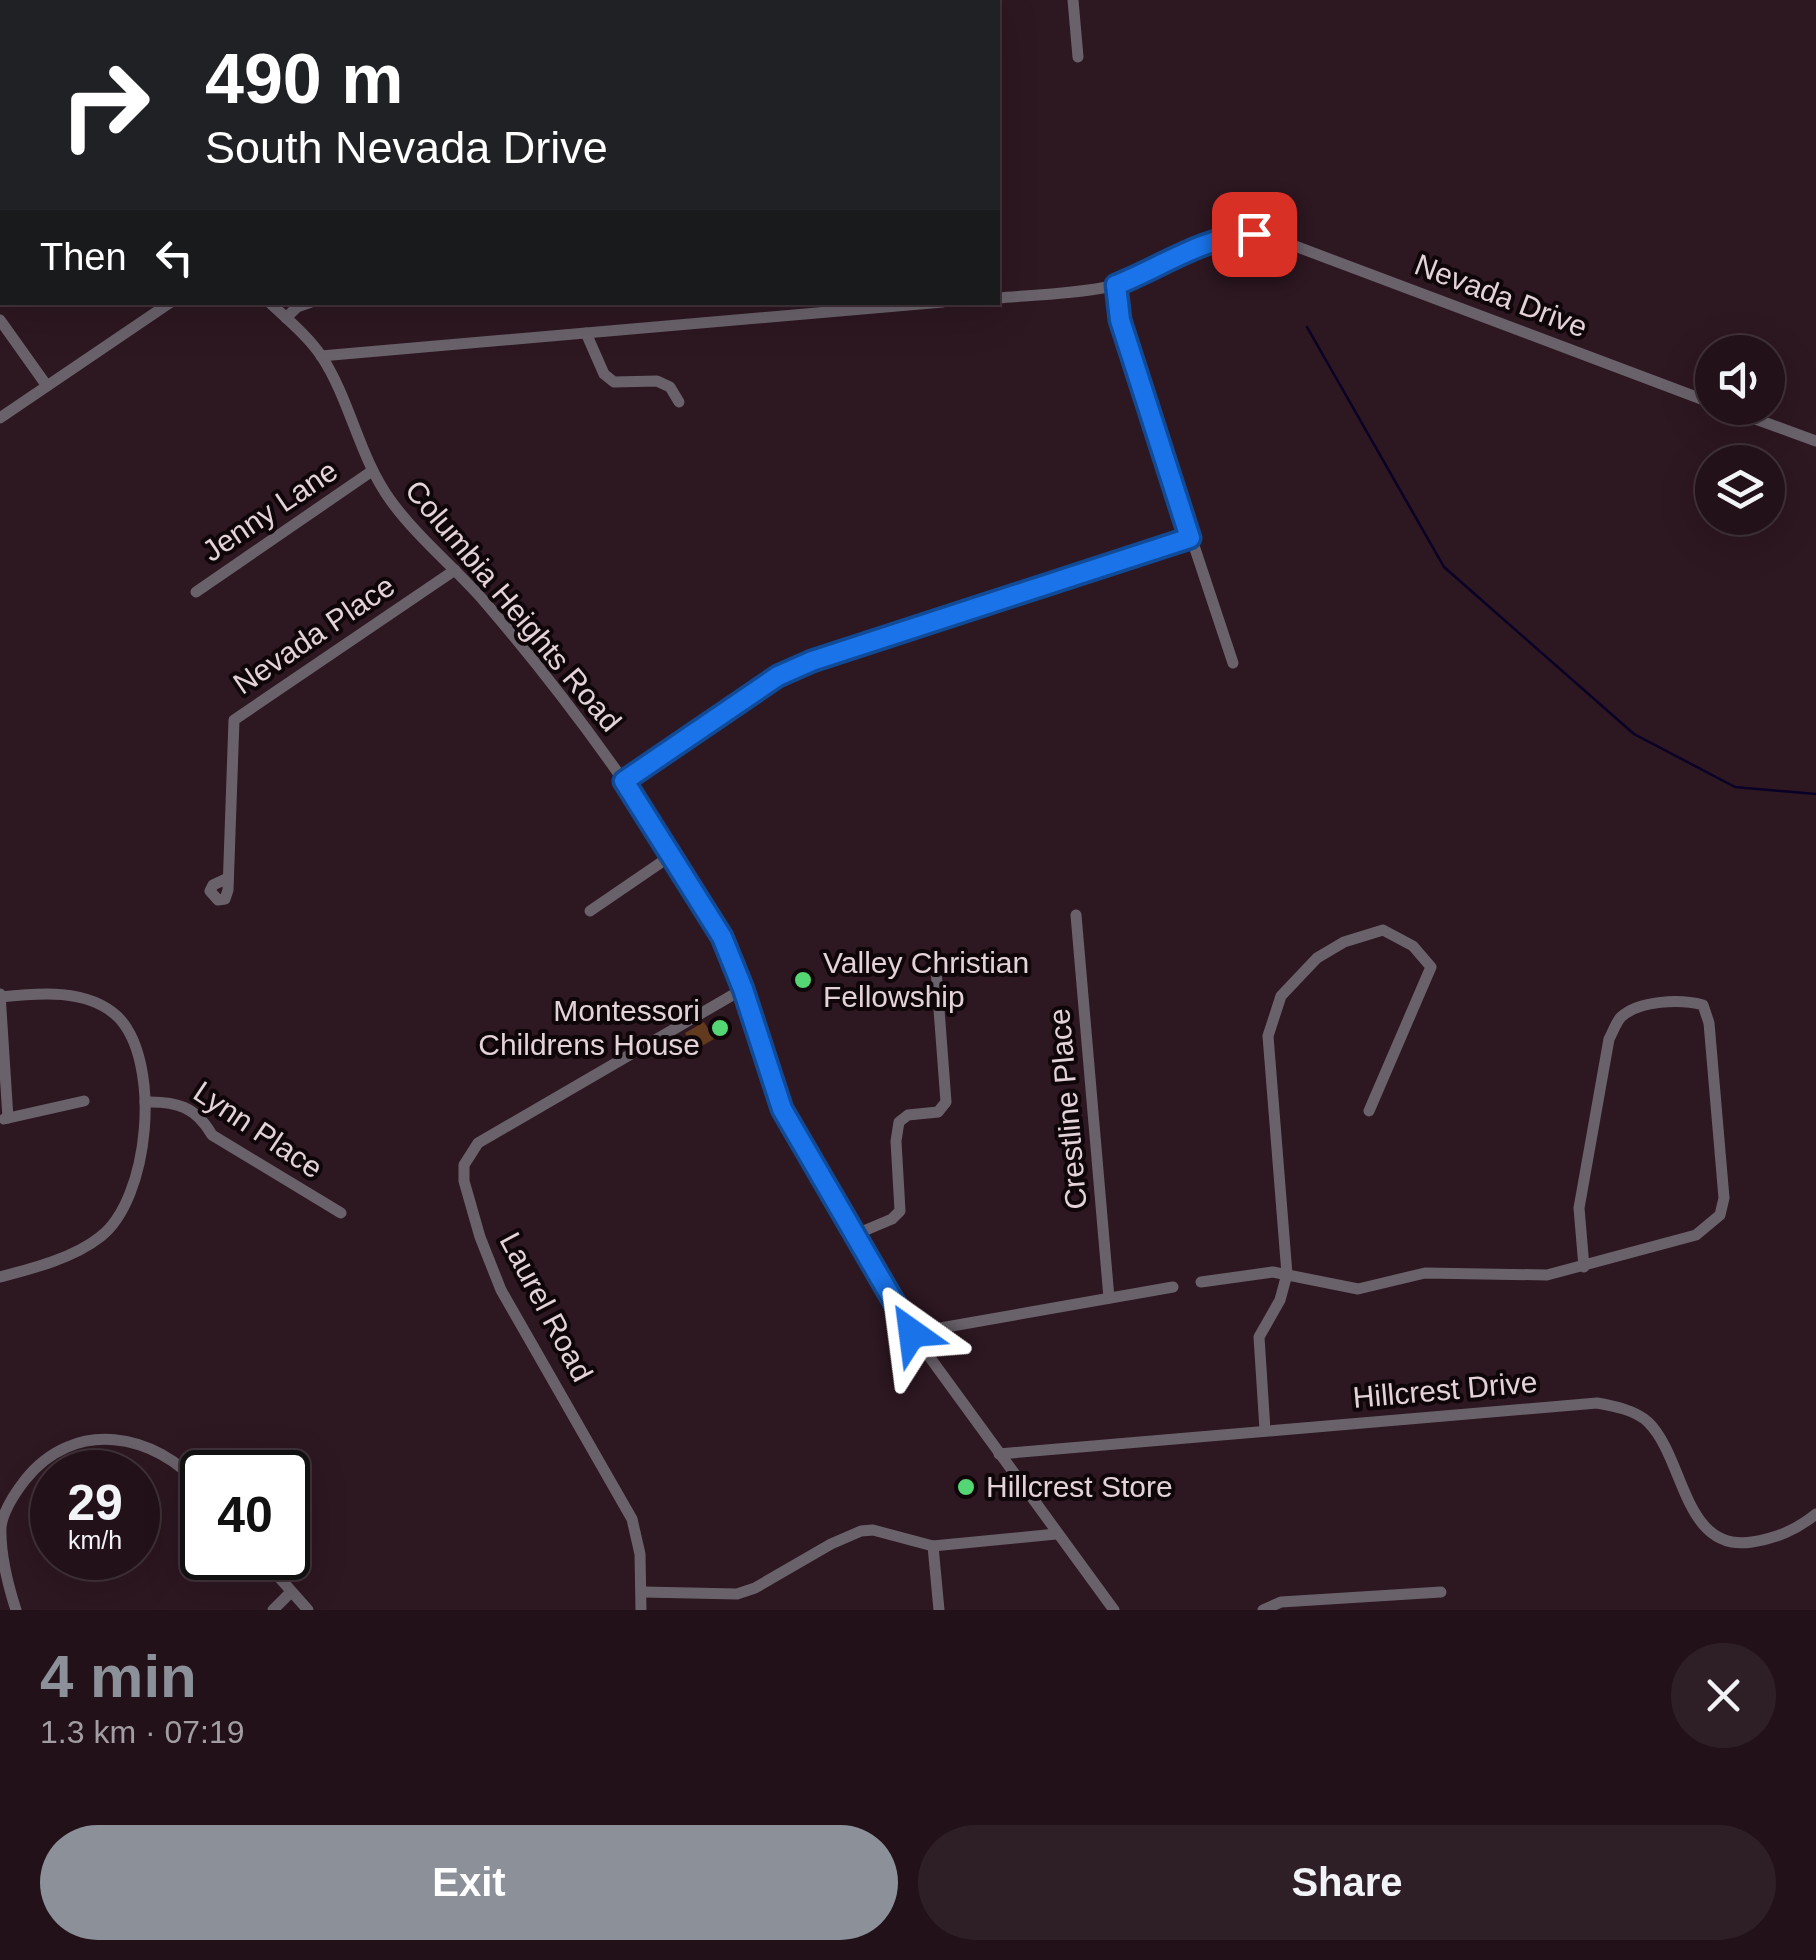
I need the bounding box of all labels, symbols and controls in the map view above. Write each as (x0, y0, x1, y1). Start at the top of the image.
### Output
icon: right (40, 40, 170, 170)
text: 490 m (205, 40, 403, 118)
text: South Nevada Drive (205, 122, 608, 173)
pin (1212, 192, 1297, 277)
icon: arrive (1227, 207, 1282, 262)
icon: left (147, 230, 202, 285)
text: Then (40, 236, 127, 278)
street label: Nevada Drive (1410, 248, 1592, 344)
map controls (1695, 335, 1785, 535)
button: sound (1695, 335, 1785, 425)
button: layers (1695, 445, 1785, 535)
street label: Jenny Lane (196, 454, 343, 568)
street label: Columbia Heights Road (399, 474, 628, 738)
street label: Nevada Place (227, 569, 400, 700)
place label: Valley Christian Fellowship (823, 946, 1029, 1013)
marker: Valley Christian Fellowship (792, 969, 814, 991)
place label: Montessori Childrens House (478, 994, 700, 1061)
street label: Crestline Place (1042, 1007, 1093, 1211)
marker: Montessori Childrens House (709, 1017, 731, 1039)
street label: Lynn Place (188, 1075, 329, 1184)
street label: Laurel Road (494, 1227, 599, 1387)
position arrow (860, 1281, 964, 1385)
street label: Hillcrest Drive (1351, 1365, 1539, 1414)
speed limit sign: 40 (180, 1450, 310, 1580)
place label: Hillcrest Store (986, 1470, 1173, 1503)
text: 29 (67, 1475, 123, 1531)
marker: Hillcrest Store (955, 1476, 977, 1498)
text: km/h (68, 1526, 122, 1554)
text: 4 min (40, 1643, 197, 1710)
button: close (1671, 1643, 1776, 1748)
text: 1.3 km · 07:19 (40, 1714, 245, 1750)
button: Exit (40, 1825, 898, 1940)
button: Share (918, 1825, 1776, 1940)

